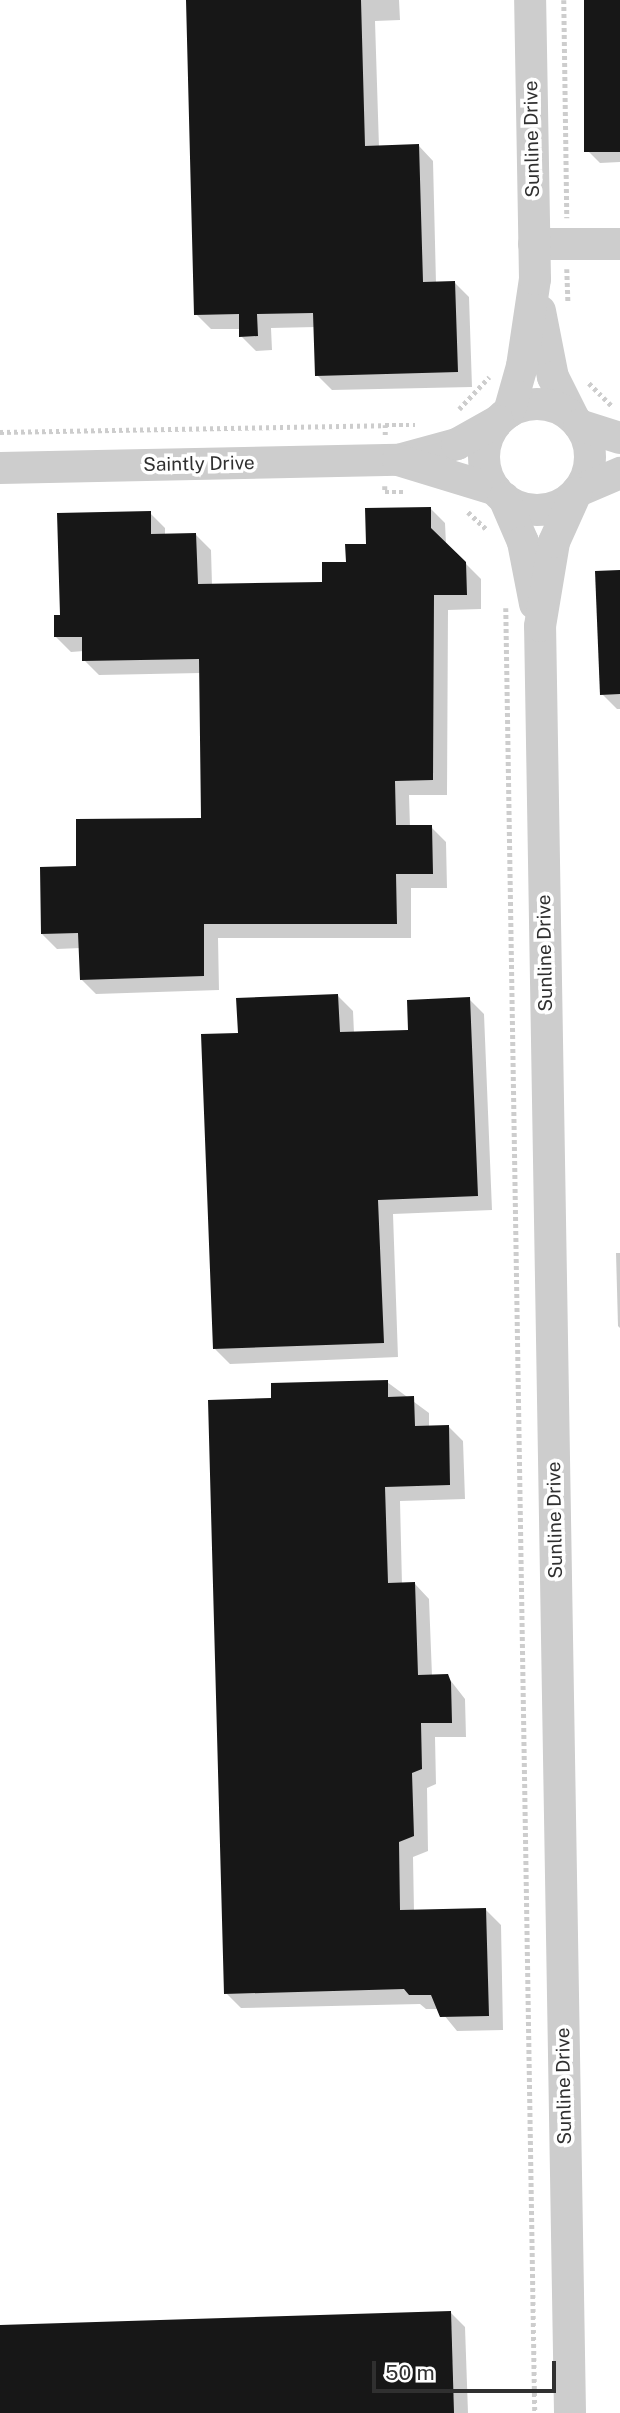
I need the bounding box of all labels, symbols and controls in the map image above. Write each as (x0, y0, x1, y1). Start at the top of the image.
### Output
street label: Sunline Drive (520, 80, 544, 198)
street label: Saintly Drive (143, 452, 255, 476)
street label: Sunline Drive (533, 894, 557, 1012)
street label: Sunline Drive (543, 1461, 567, 1579)
street label: Sunline Drive (552, 2027, 576, 2145)
scale bar (375, 2346, 559, 2390)
text: 50 m (385, 2360, 435, 2385)

